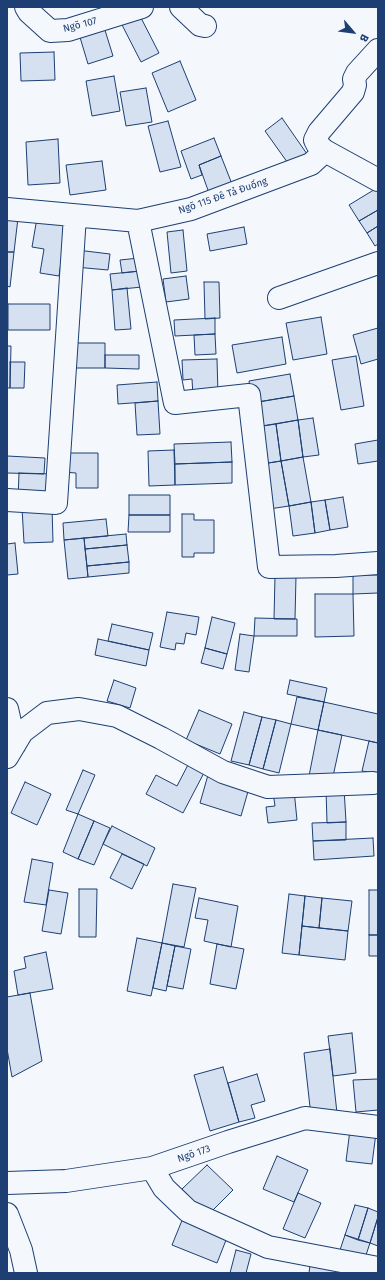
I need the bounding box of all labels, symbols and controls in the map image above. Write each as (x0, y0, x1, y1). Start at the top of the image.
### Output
north arrow (333, 12, 373, 52)
street label: Ngõ 107 (62, 15, 98, 35)
text: B (357, 32, 371, 44)
street label: Ngõ 115 Đê Tả Đuống (177, 175, 269, 217)
street label: Ngõ 173 (176, 1143, 212, 1165)

